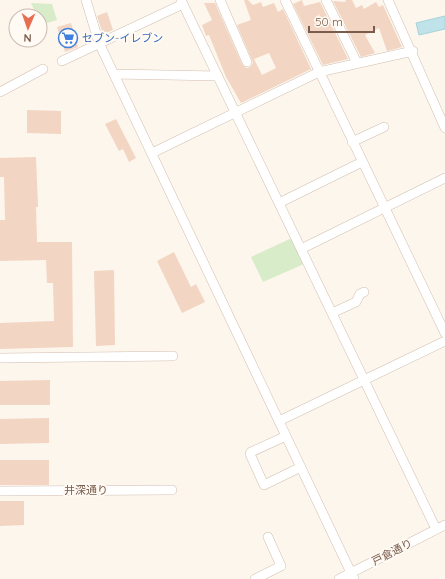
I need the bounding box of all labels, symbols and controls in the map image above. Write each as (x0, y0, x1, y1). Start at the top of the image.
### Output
north arrow (8, 8, 48, 48)
scale bar (309, 8, 374, 34)
text: 50 m (315, 14, 343, 29)
supermarket icon: セブン-イレブン (57, 27, 79, 49)
text: N (23, 31, 32, 45)
place label: セブン-イレブン (82, 31, 163, 45)
street label: 井深通り (64, 483, 108, 497)
street label: 戸倉通り (369, 536, 415, 568)

